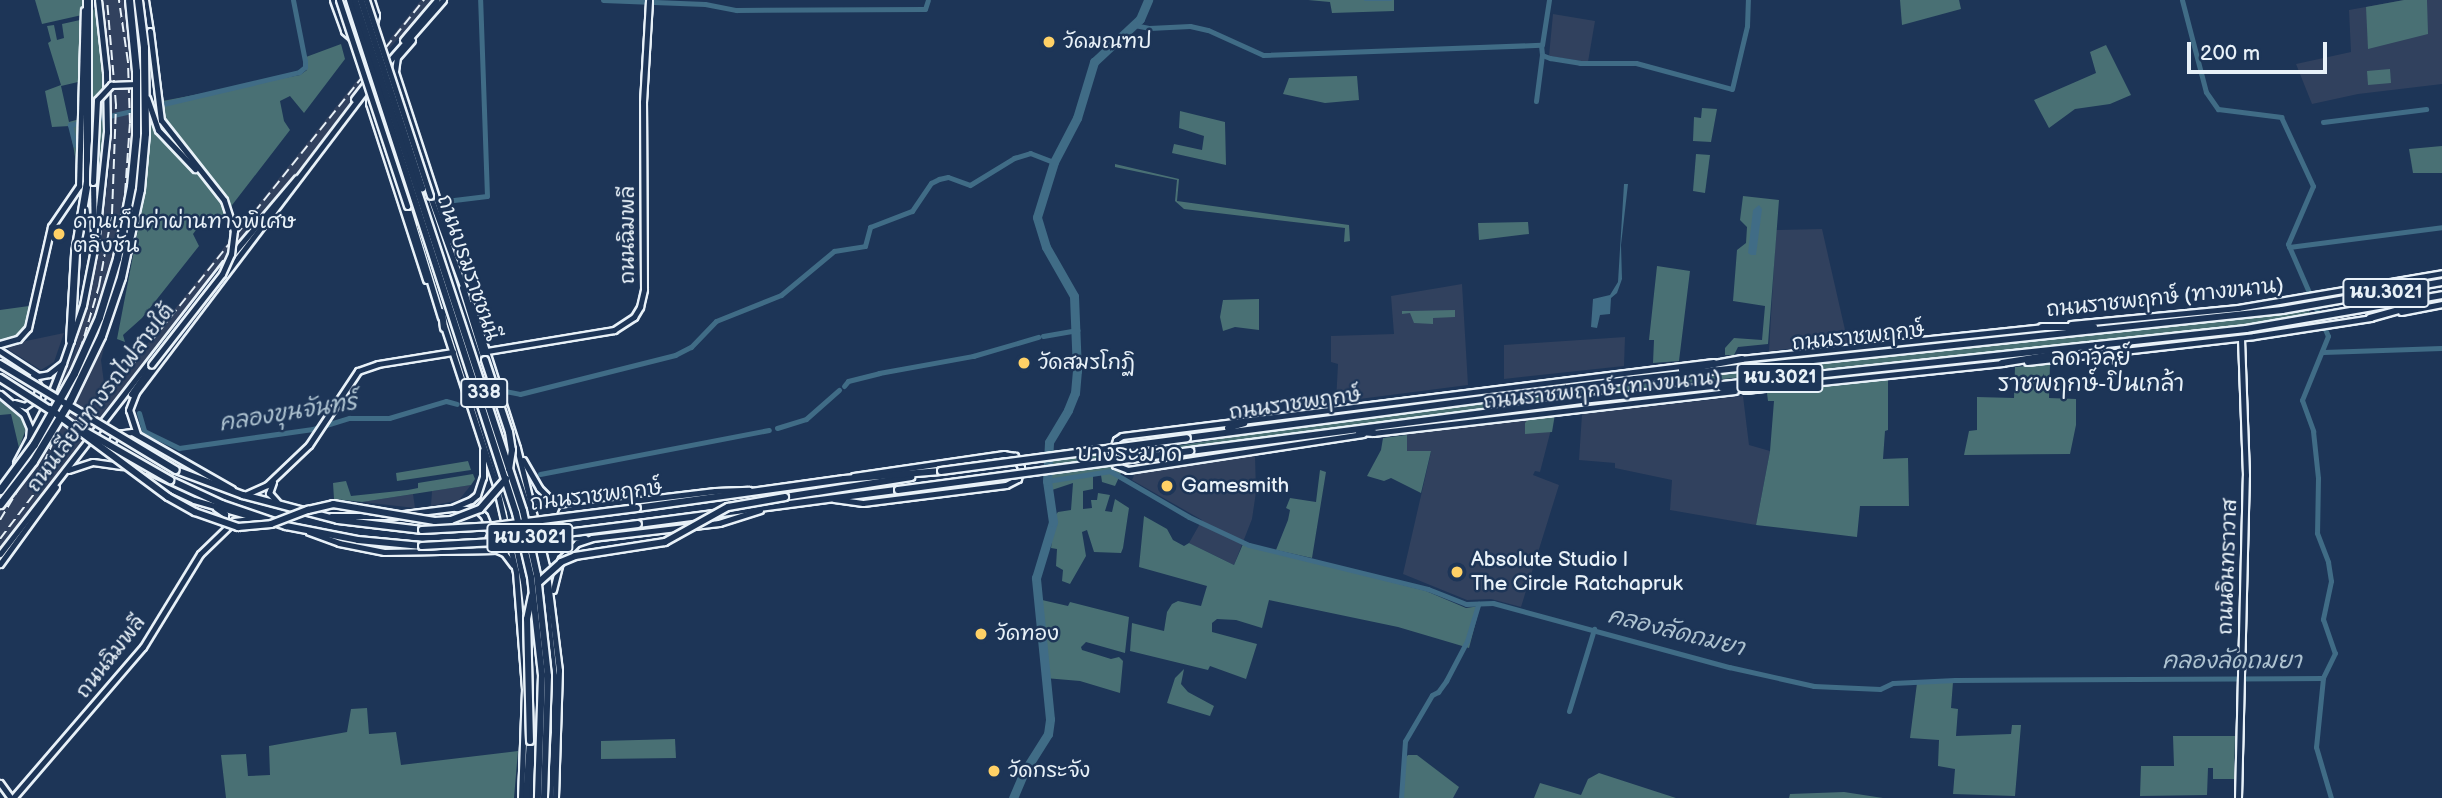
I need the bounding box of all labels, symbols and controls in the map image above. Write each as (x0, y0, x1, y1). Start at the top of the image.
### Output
scale bar (2190, 28, 2330, 72)
place label: วัดมณฑป (1063, 29, 1152, 55)
marker: วัดมณฑป (1041, 34, 1057, 50)
text: 200 m (2200, 41, 2260, 66)
street label: ถนนฉิมพลี (615, 186, 641, 284)
street label: ถนนบรมราชชนนี (431, 192, 505, 344)
place label: ด่านเก็บค่าผ่านทางพิเศษ ตลิ่งชัน (73, 209, 296, 259)
marker: ด่านเก็บค่าผ่านทางพิเศษ ตลิ่งชัน (51, 226, 67, 242)
street label: ถนนราชพฤกษ์ (ทางขนาน) (2045, 273, 2285, 323)
road number: นบ.3021 (2342, 278, 2430, 308)
street label: ถนนเลียบทางรถไฟสายใต้ (22, 299, 180, 497)
street label: ถนนราชพฤกษ์ (1791, 318, 1925, 356)
district label: ลดาวัลย์ ราชพฤกษ์-ปิ่นเกล้า (1998, 344, 2184, 398)
place label: วัดสมรโกฏิ (1038, 350, 1135, 376)
marker: วัดสมรโกฏิ (1016, 355, 1032, 371)
road number: นบ.3021 (1736, 362, 1824, 394)
street label: ถนนราชพฤกษ์ (ทางขนาน) (1482, 365, 1722, 415)
road number: 338 (460, 378, 508, 408)
street label: ถนนราชพฤกษ์ (1227, 382, 1363, 426)
water label: คลองขุนจันทร์ (217, 388, 359, 438)
district label: บางระมาด (1075, 440, 1183, 468)
place label: Gamesmith (1181, 473, 1289, 499)
street label: ถนนราชพฤกษ์ (529, 475, 663, 517)
marker: Gamesmith (1159, 478, 1175, 494)
street label: ถนนอินทราวาส (2213, 499, 2243, 635)
road number: นบ.3021 (486, 523, 574, 554)
place label: Absolute Studio | The Circle Ratchapruk (1471, 547, 1683, 597)
marker: Absolute Studio | The Circle Ratchapruk (1449, 564, 1465, 580)
water label: คลองลัดถมยา (1605, 602, 1747, 662)
street label: ถนนฉิมพลี (71, 611, 151, 703)
place label: วัดทอง (995, 621, 1059, 647)
marker: วัดทอง (973, 626, 989, 642)
water label: คลองลัดถมยา (2162, 647, 2302, 675)
place label: วัดกระจัง (1008, 758, 1090, 784)
marker: วัดกระจัง (986, 763, 1002, 779)

